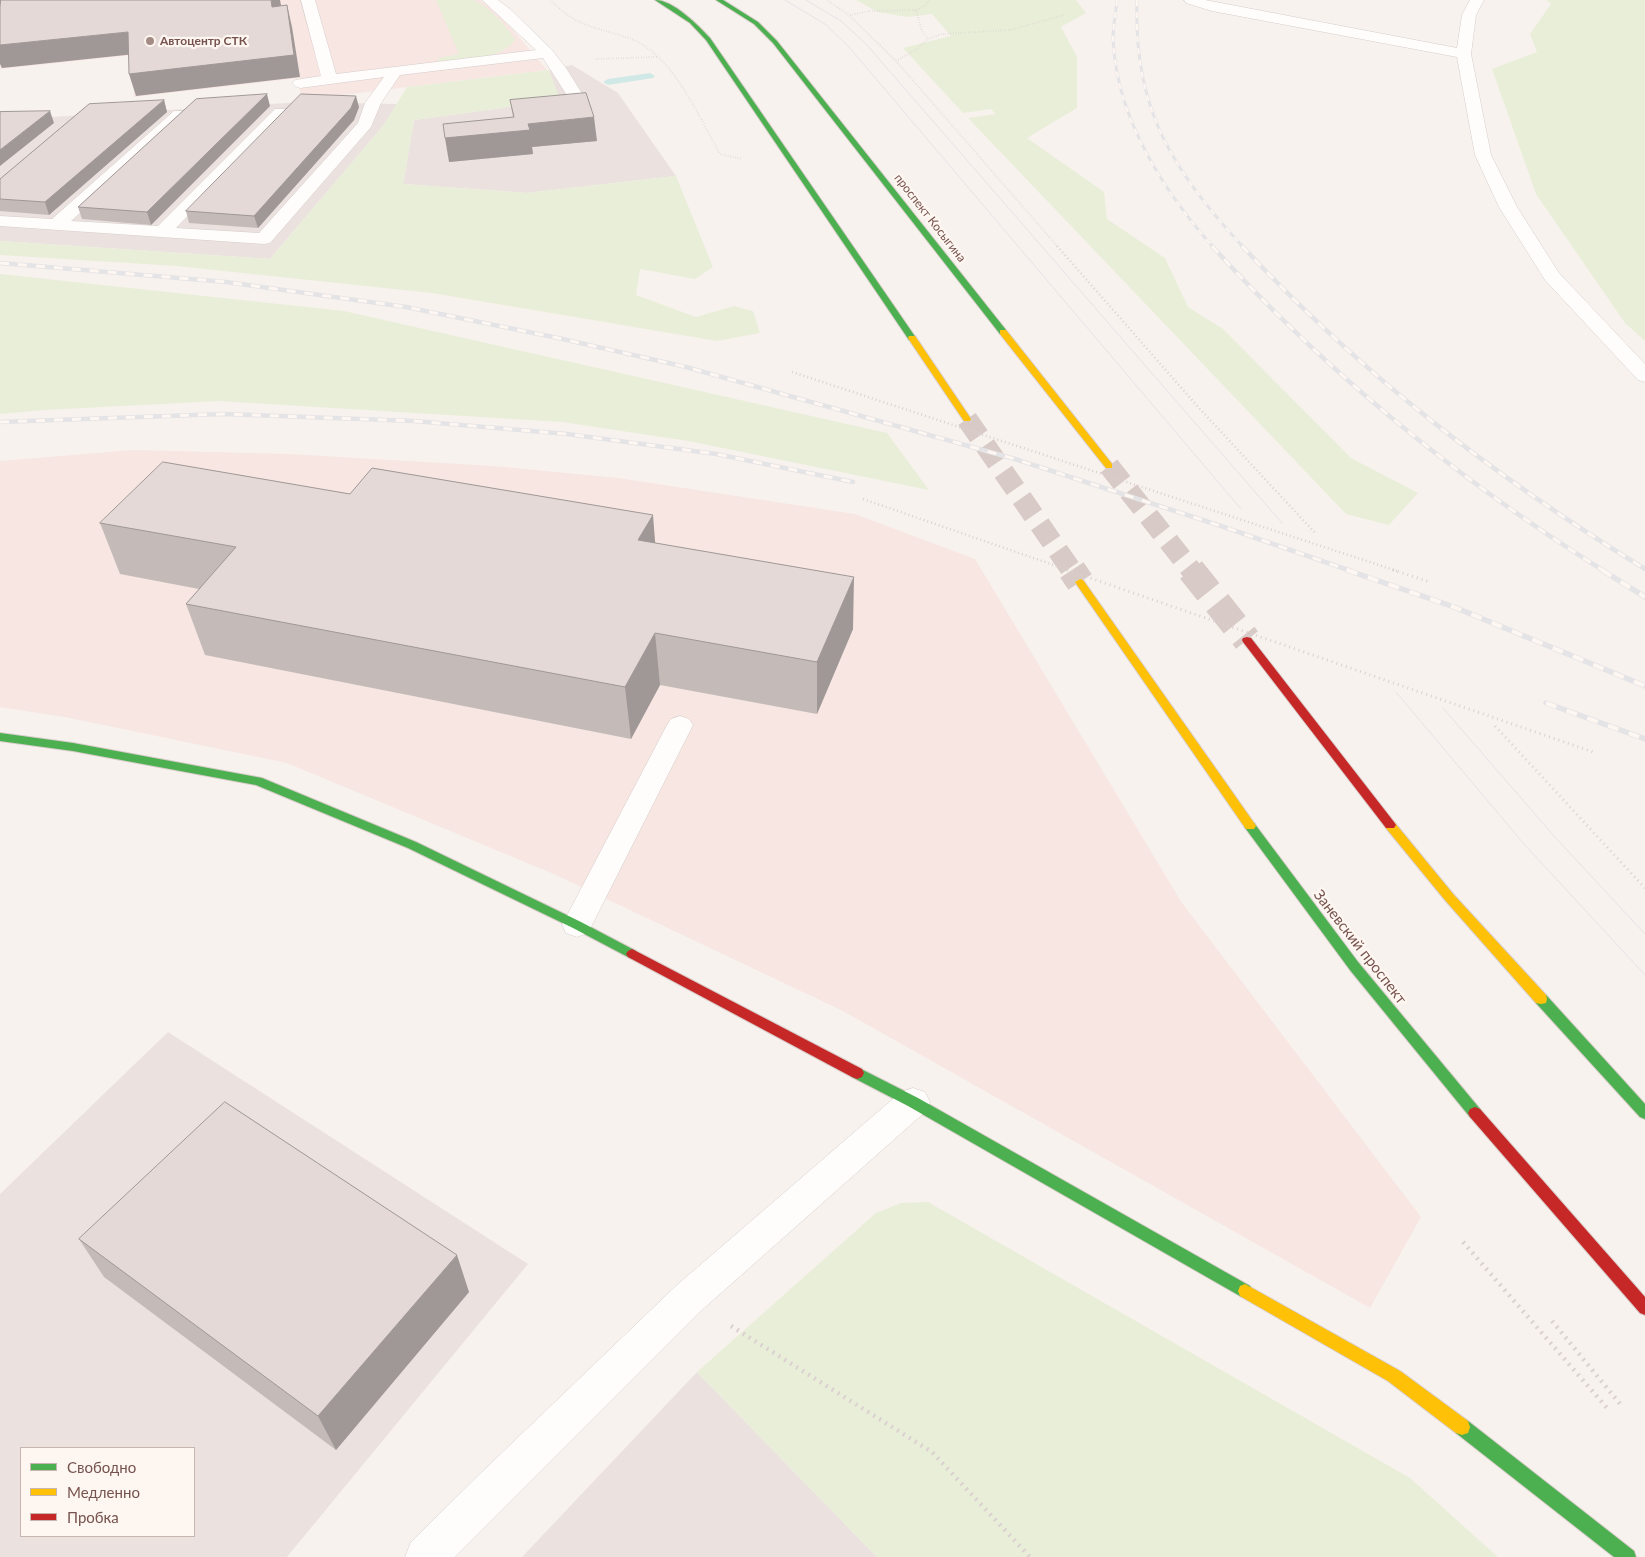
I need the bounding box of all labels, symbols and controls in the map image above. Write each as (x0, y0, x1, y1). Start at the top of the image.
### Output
place label: Автоцентр СТК (160, 34, 247, 48)
marker: Автоцентр СТК (144, 35, 156, 47)
street label: проспект Косыгина (891, 171, 969, 265)
street label: Заневский проспект (1310, 886, 1410, 1008)
legend (20, 1447, 195, 1537)
text: Свободно (67, 1458, 136, 1476)
text: Медленно (67, 1483, 140, 1501)
text: Пробка (67, 1508, 119, 1526)

